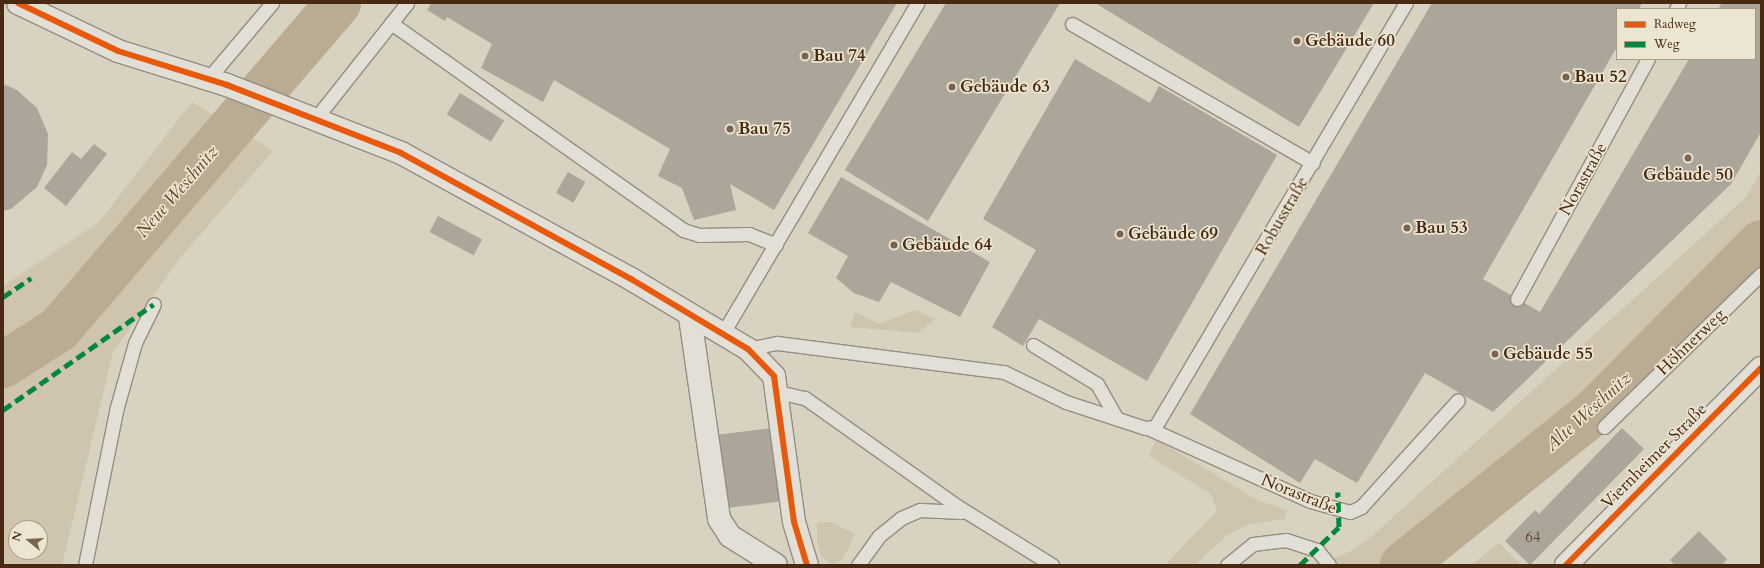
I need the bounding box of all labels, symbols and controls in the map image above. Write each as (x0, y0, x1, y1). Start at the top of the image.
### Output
legend (1616, 8, 1756, 60)
text: Radweg (1654, 16, 1696, 32)
place label: Gebäude 60 (1305, 31, 1395, 51)
marker: Gebäude 60 (1292, 36, 1302, 46)
text: Weg (1654, 36, 1679, 52)
place label: Bau 74 (813, 46, 866, 66)
marker: Bau 74 (800, 51, 810, 61)
place label: Bau 52 (1574, 67, 1627, 87)
marker: Bau 52 (1561, 72, 1571, 82)
place label: Gebäude 63 (960, 77, 1050, 97)
marker: Gebäude 63 (947, 82, 957, 92)
place label: Bau 75 (738, 119, 791, 139)
marker: Bau 75 (725, 124, 735, 134)
street label: Norastraße (1555, 139, 1611, 219)
water label: Neue Weschnitz (132, 142, 224, 242)
marker: Gebäude 50 (1683, 153, 1693, 163)
place label: Gebäude 50 (1643, 165, 1733, 185)
street label: Robusstraße (1251, 173, 1313, 259)
place label: Bau 53 (1415, 218, 1468, 238)
marker: Bau 53 (1402, 223, 1412, 233)
place label: Gebäude 69 (1128, 224, 1218, 244)
marker: Gebäude 69 (1115, 229, 1125, 239)
place label: Gebäude 64 (902, 235, 992, 255)
marker: Gebäude 64 (889, 240, 899, 250)
street label: Höhnerweg (1653, 304, 1729, 380)
place label: Gebäude 55 (1503, 344, 1593, 364)
marker: Gebäude 55 (1490, 349, 1500, 359)
water label: Alte Weschnitz (1542, 368, 1636, 456)
street label: Viernheimer Straße (1597, 399, 1711, 513)
street label: Norastraße (1258, 470, 1340, 518)
north arrow (8, 520, 48, 560)
house number: 64 (1525, 529, 1541, 547)
text: N (8, 530, 26, 543)

